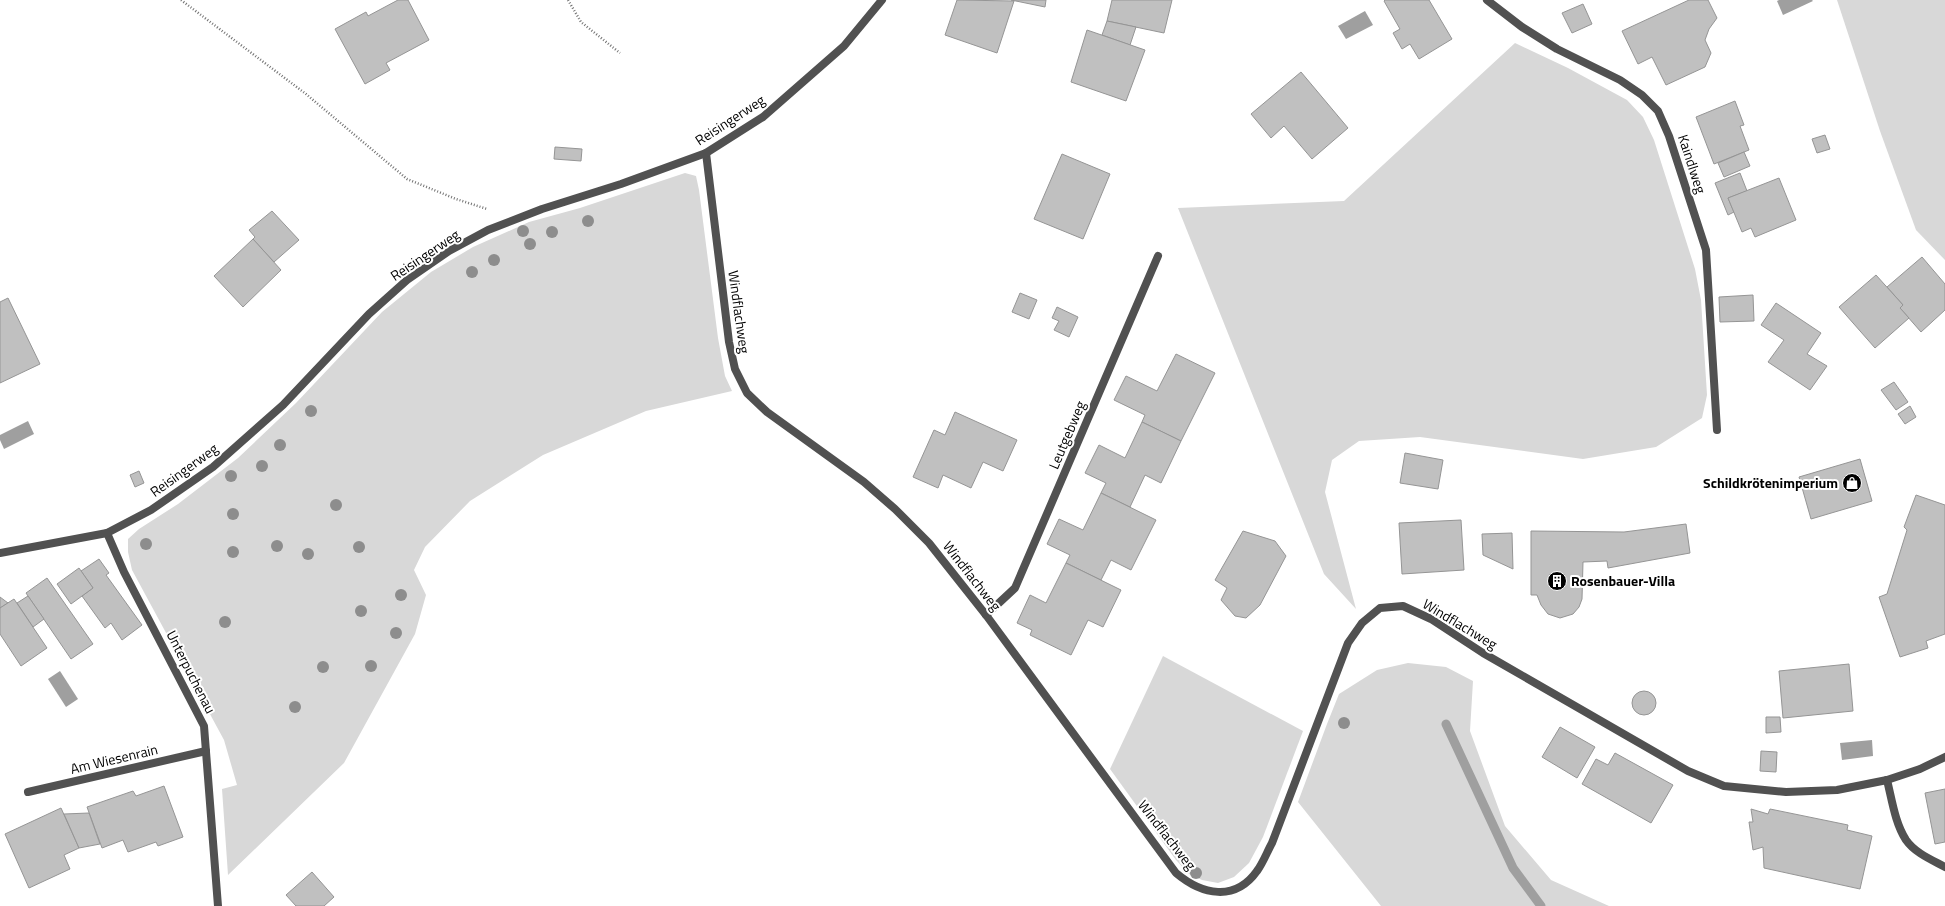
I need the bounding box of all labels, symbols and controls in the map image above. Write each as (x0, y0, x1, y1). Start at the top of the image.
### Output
street label: Reisingerweg (691, 89, 769, 150)
street label: Kaindlweg (1673, 132, 1712, 196)
street label: Reisingerweg (386, 224, 464, 286)
street label: Windflachweg (723, 269, 756, 355)
street label: Leutgebweg (1043, 397, 1090, 472)
street label: Reisingerweg (145, 438, 222, 502)
place label: Schildkrötenimperium (1703, 472, 1838, 493)
shop icon: Schildkrötenimperium (1841, 472, 1863, 494)
street label: Windflachweg (938, 536, 1006, 615)
building icon: Rosenbauer-Villa (1546, 570, 1568, 592)
place label: Rosenbauer-Villa (1571, 570, 1675, 591)
street label: Windflachweg (1419, 593, 1502, 654)
street label: Unterpuchenau (161, 627, 221, 717)
street label: Am Wiesenrain (68, 738, 160, 779)
street label: Windflachweg (1133, 795, 1201, 874)

